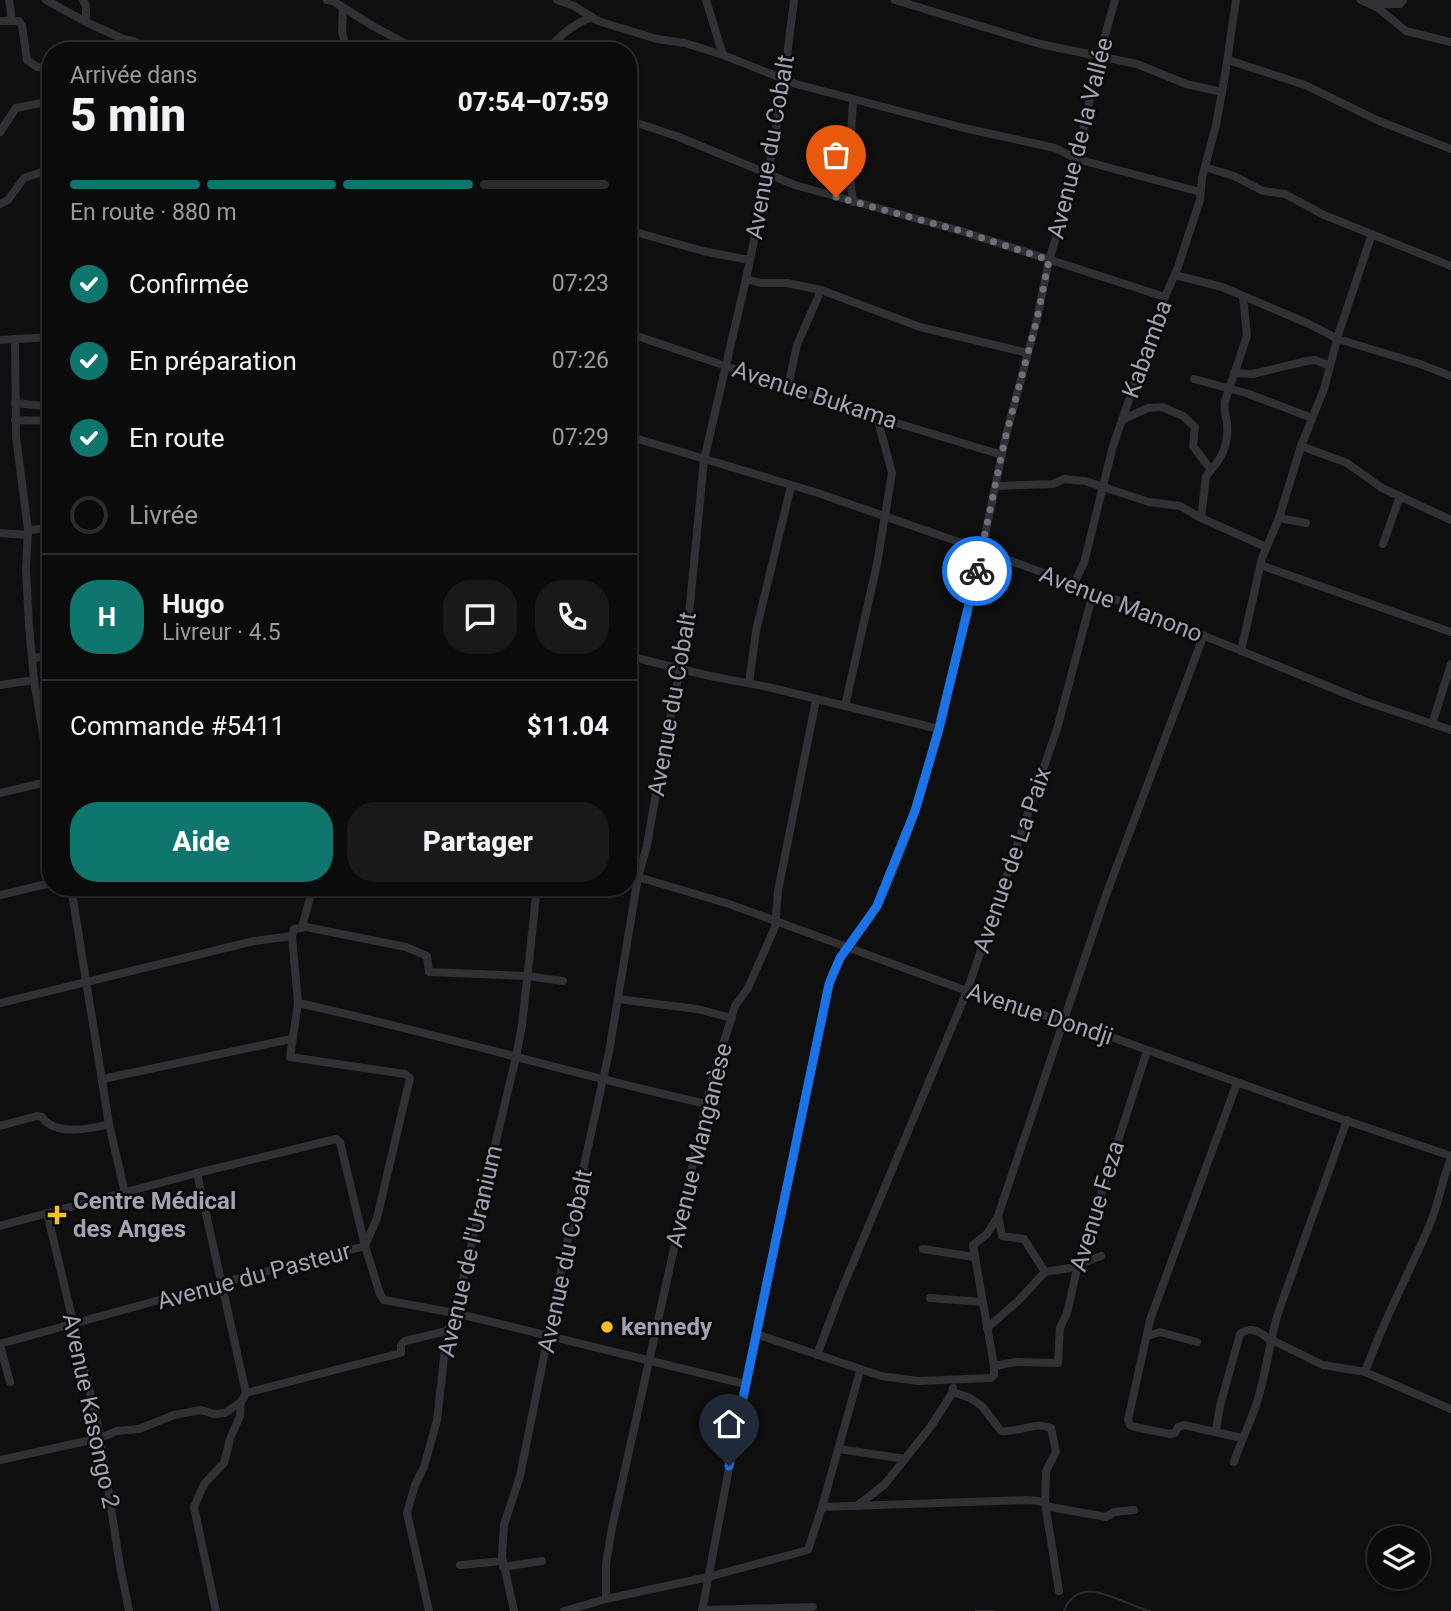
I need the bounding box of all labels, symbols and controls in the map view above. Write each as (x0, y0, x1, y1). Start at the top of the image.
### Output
street label: Avenue de la Vallée (1041, 34, 1119, 242)
street label: Avenue du Cobalt (740, 53, 800, 241)
text: Arrivée dans (70, 62, 197, 89)
text: 07:54–07:59 (458, 87, 609, 117)
text: 5 min (70, 88, 186, 142)
pin (806, 125, 866, 197)
icon: bag (817, 136, 855, 174)
text: En route · 880 m (70, 199, 237, 226)
icon: check (70, 265, 108, 303)
text: Confirmée (129, 269, 249, 299)
text: 07:23 (552, 270, 609, 297)
street label: Kabamba (1116, 296, 1178, 402)
icon: check (70, 342, 108, 380)
text: En préparation (129, 346, 297, 376)
text: 07:26 (552, 347, 609, 374)
street label: Avenue Bukama (729, 355, 901, 435)
icon: check (70, 419, 108, 457)
text: En route (129, 423, 225, 453)
text: 07:29 (552, 424, 609, 451)
text: Livrée (129, 500, 198, 530)
courier (942, 536, 1012, 606)
icon: bike (958, 552, 996, 590)
street label: Avenue Manono (1036, 560, 1206, 648)
button: chat (443, 580, 517, 654)
button: phone (535, 580, 609, 654)
text: Hugo (162, 589, 224, 619)
text: H (98, 602, 116, 632)
street label: Avenue du Cobalt (642, 610, 702, 798)
text: Livreur · 4.5 (162, 619, 281, 646)
text: Commande #5411 (70, 711, 285, 741)
text: $11.04 (527, 711, 609, 741)
street label: Avenue de La Paix (967, 763, 1057, 956)
button: Aide (70, 802, 333, 882)
button: Partager (347, 802, 609, 882)
street label: Avenue Dondji (963, 977, 1117, 1051)
street label: Avenue Manganèse (660, 1040, 738, 1250)
street label: Avenue Feza (1064, 1137, 1130, 1275)
street label: Avenue de l'Uranium (432, 1142, 508, 1360)
street label: Avenue du Cobalt (532, 1167, 598, 1355)
place label: Centre Médical des Anges (73, 1187, 236, 1243)
marker: Centre Médical des Anges (47, 1205, 67, 1225)
street label: Avenue du Pasteur (154, 1237, 354, 1315)
street label: Avenue Kasongo 2 (57, 1311, 125, 1511)
place label: kennedy (621, 1313, 713, 1341)
marker: kennedy (599, 1319, 615, 1335)
pin (699, 1394, 759, 1466)
icon: home (710, 1405, 748, 1443)
map controls (1367, 1526, 1430, 1589)
button: layers (1367, 1526, 1430, 1589)

